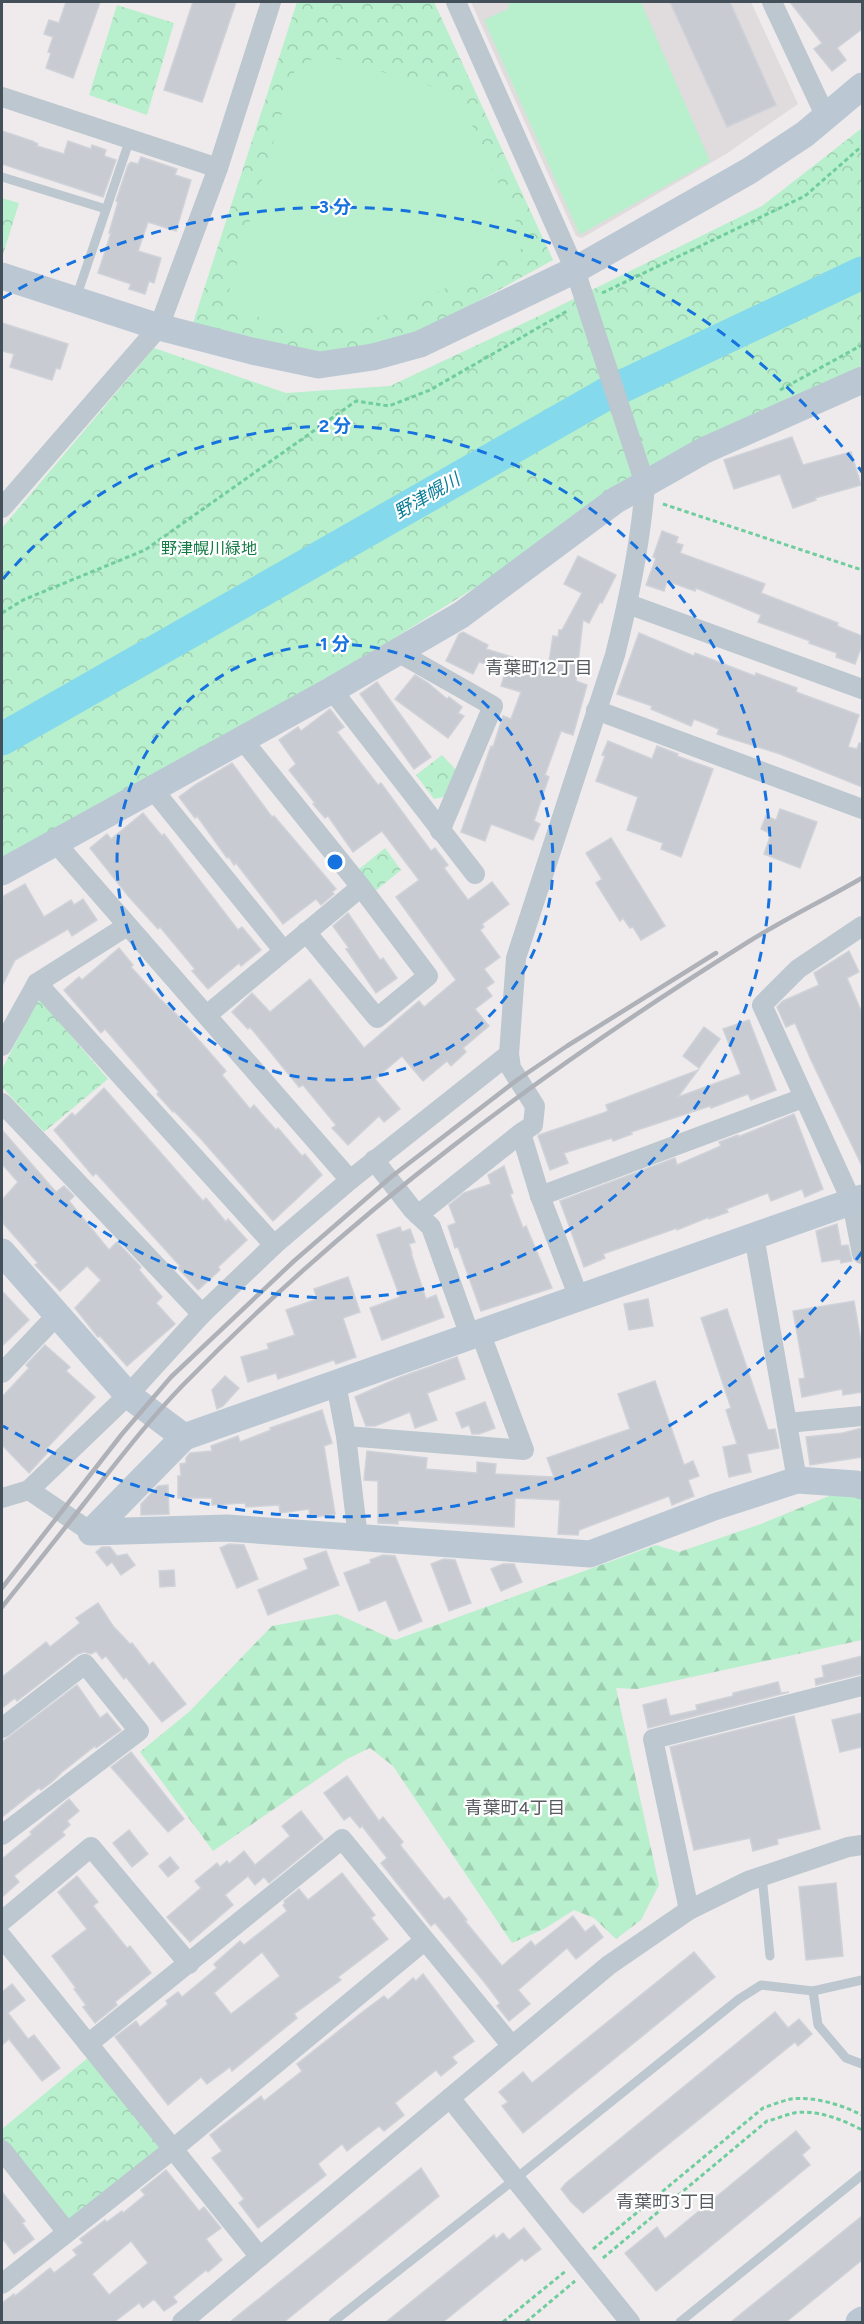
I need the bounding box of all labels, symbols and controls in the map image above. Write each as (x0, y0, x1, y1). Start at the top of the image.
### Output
text: 3 分 (319, 196, 351, 218)
text: 2 分 (319, 415, 351, 437)
water label: 野津幌川 (390, 467, 465, 524)
park label: 野津幌川緑地 (161, 539, 257, 558)
text: 1 分 (320, 633, 350, 655)
district label: 青葉町12丁目 (485, 657, 593, 679)
centre of rings (325, 852, 345, 872)
district label: 青葉町4丁目 (464, 1797, 566, 1819)
district label: 青葉町3丁目 (616, 2191, 716, 2213)

